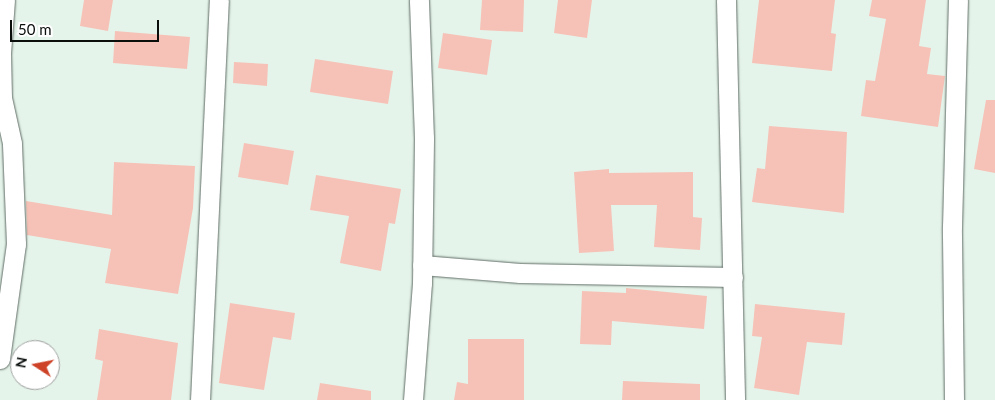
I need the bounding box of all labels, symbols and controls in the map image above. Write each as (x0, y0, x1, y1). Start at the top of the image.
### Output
scale bar (12, 10, 161, 42)
text: 50 m (18, 20, 52, 38)
north arrow (10, 340, 60, 390)
text: N (11, 355, 30, 369)

